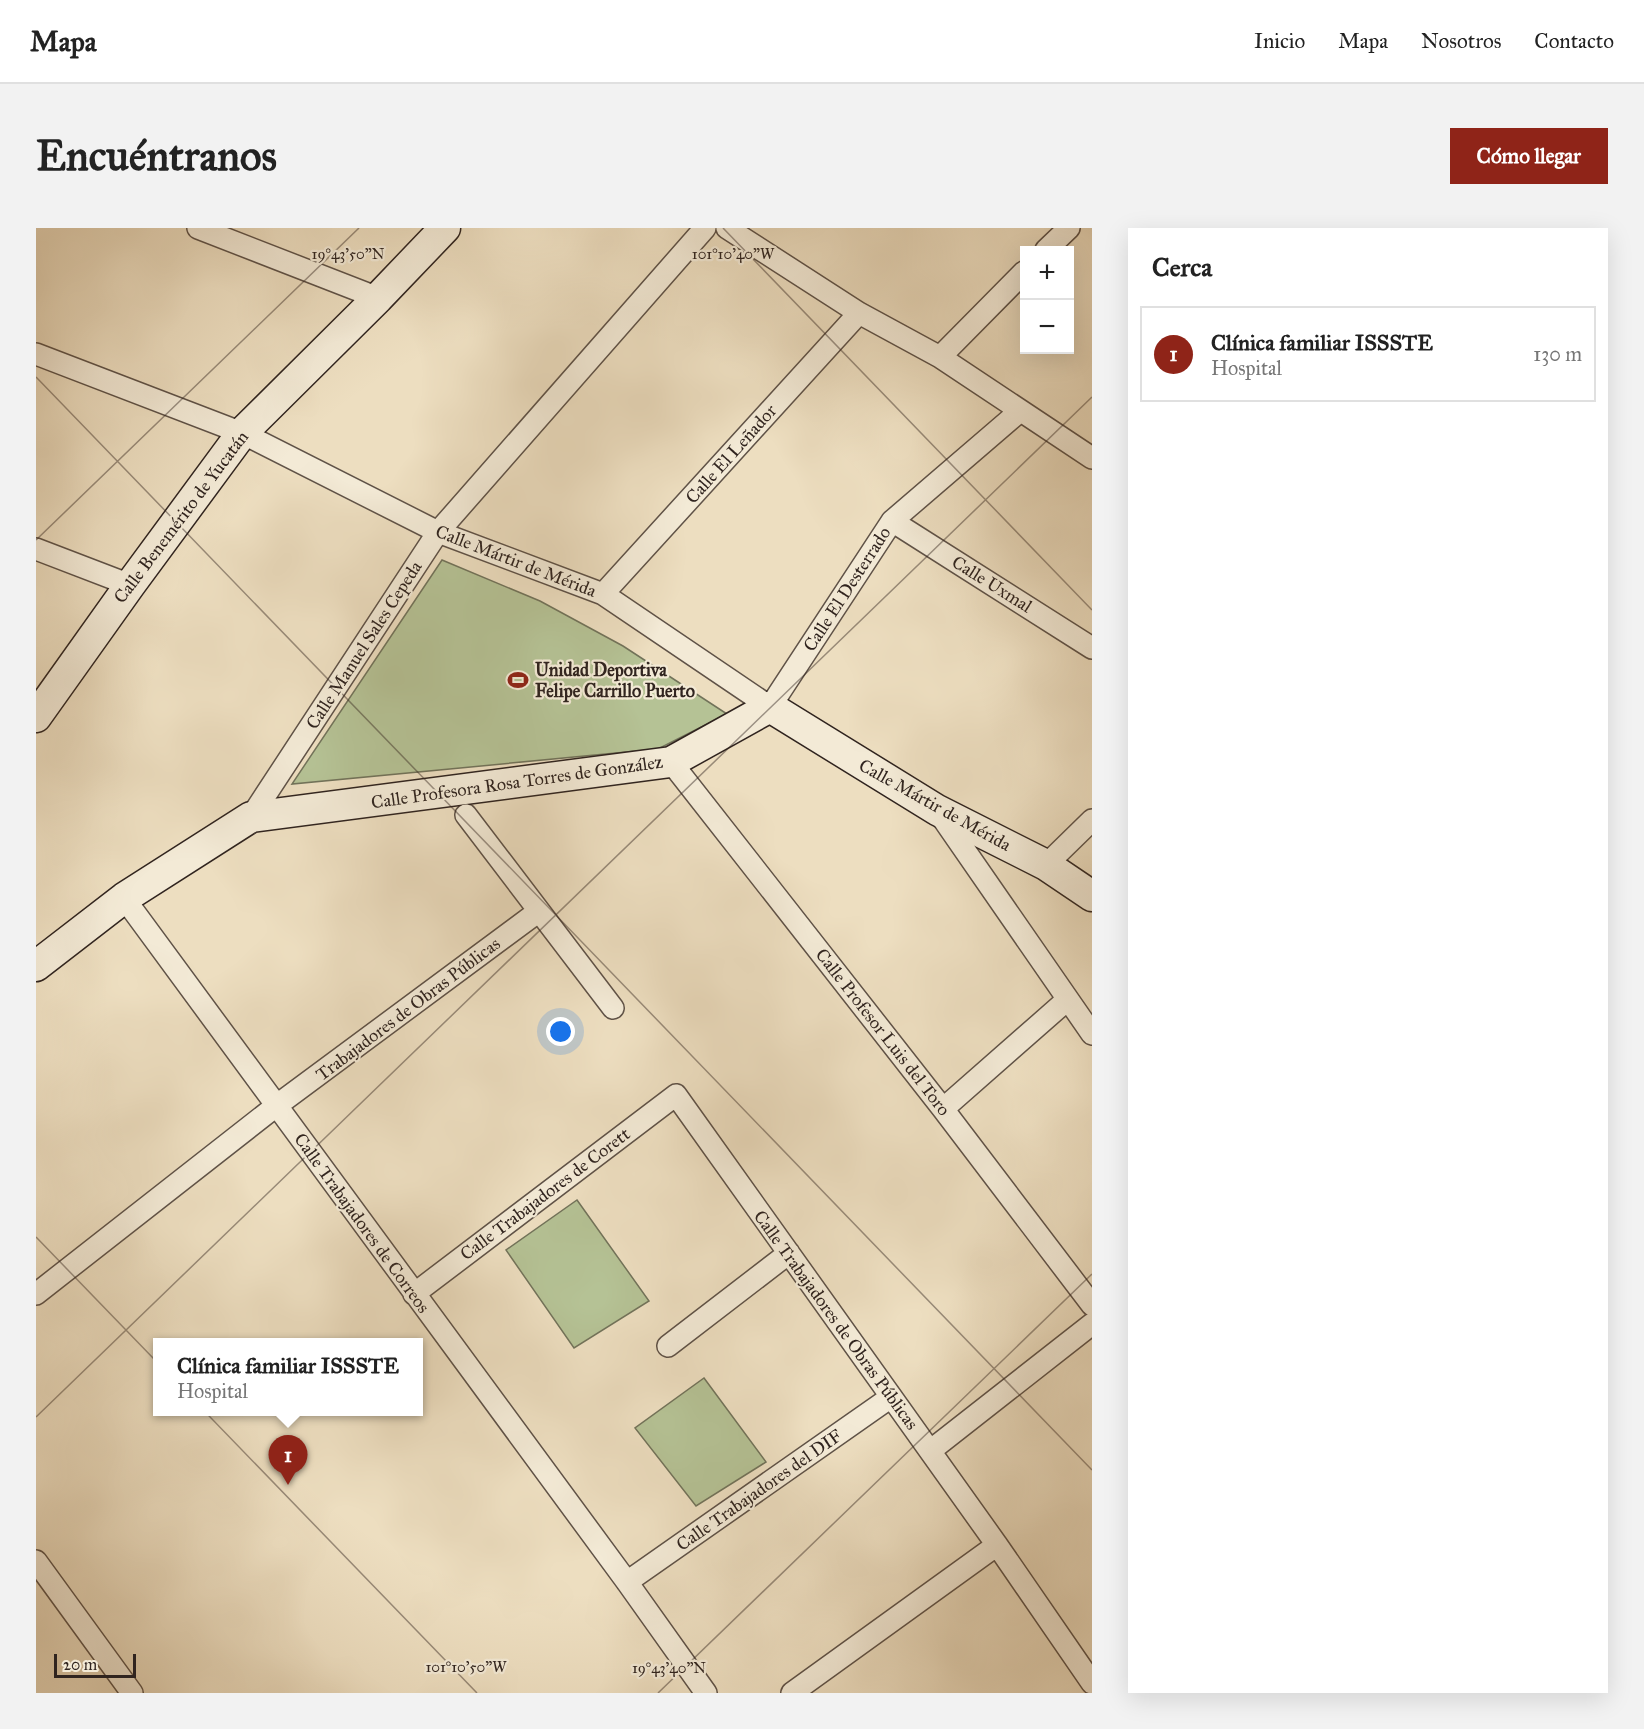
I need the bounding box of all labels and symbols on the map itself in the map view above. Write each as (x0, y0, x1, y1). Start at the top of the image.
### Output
text: 19°43'50"N (312, 245, 385, 263)
text: 101°10'40"W (692, 245, 775, 263)
street label: Calle El Leñador (681, 400, 781, 508)
street label: Calle Benemérito de Yucatán (109, 426, 253, 608)
street label: Calle Mártir de Mérida (433, 520, 600, 602)
street label: Calle El Desterrado (799, 523, 895, 655)
street label: Calle Uxmal (948, 551, 1036, 617)
street label: Calle Manuel Sales Cepeda (301, 556, 427, 733)
place label: Unidad Deportiva Felipe Carrillo Puerto (535, 659, 695, 703)
sports icon: Unidad Deportiva Felipe Carrillo Puerto (506, 668, 530, 692)
street label: Calle Profesora Rosa Torres de González (370, 751, 664, 813)
street label: Calle Mártir de Mérida (855, 754, 1015, 856)
street label: Trabajadores de Obras Públicas (312, 933, 504, 1085)
street label: Calle Profesor Luis del Toro (811, 944, 955, 1120)
your location (546, 1017, 575, 1046)
street label: Calle Trabajadores de Corett (456, 1123, 635, 1265)
street label: Calle Trabajadores de Correos (289, 1129, 435, 1317)
street label: Calle Trabajadores de Obras Públicas (749, 1206, 923, 1434)
street label: Calle Trabajadores del DIF (672, 1424, 846, 1556)
pin: 1 (268, 1436, 308, 1485)
scale bar (54, 1651, 136, 1678)
text: 101°10'50"W (425, 1658, 507, 1676)
text: 19°43'40"N (632, 1659, 706, 1677)

